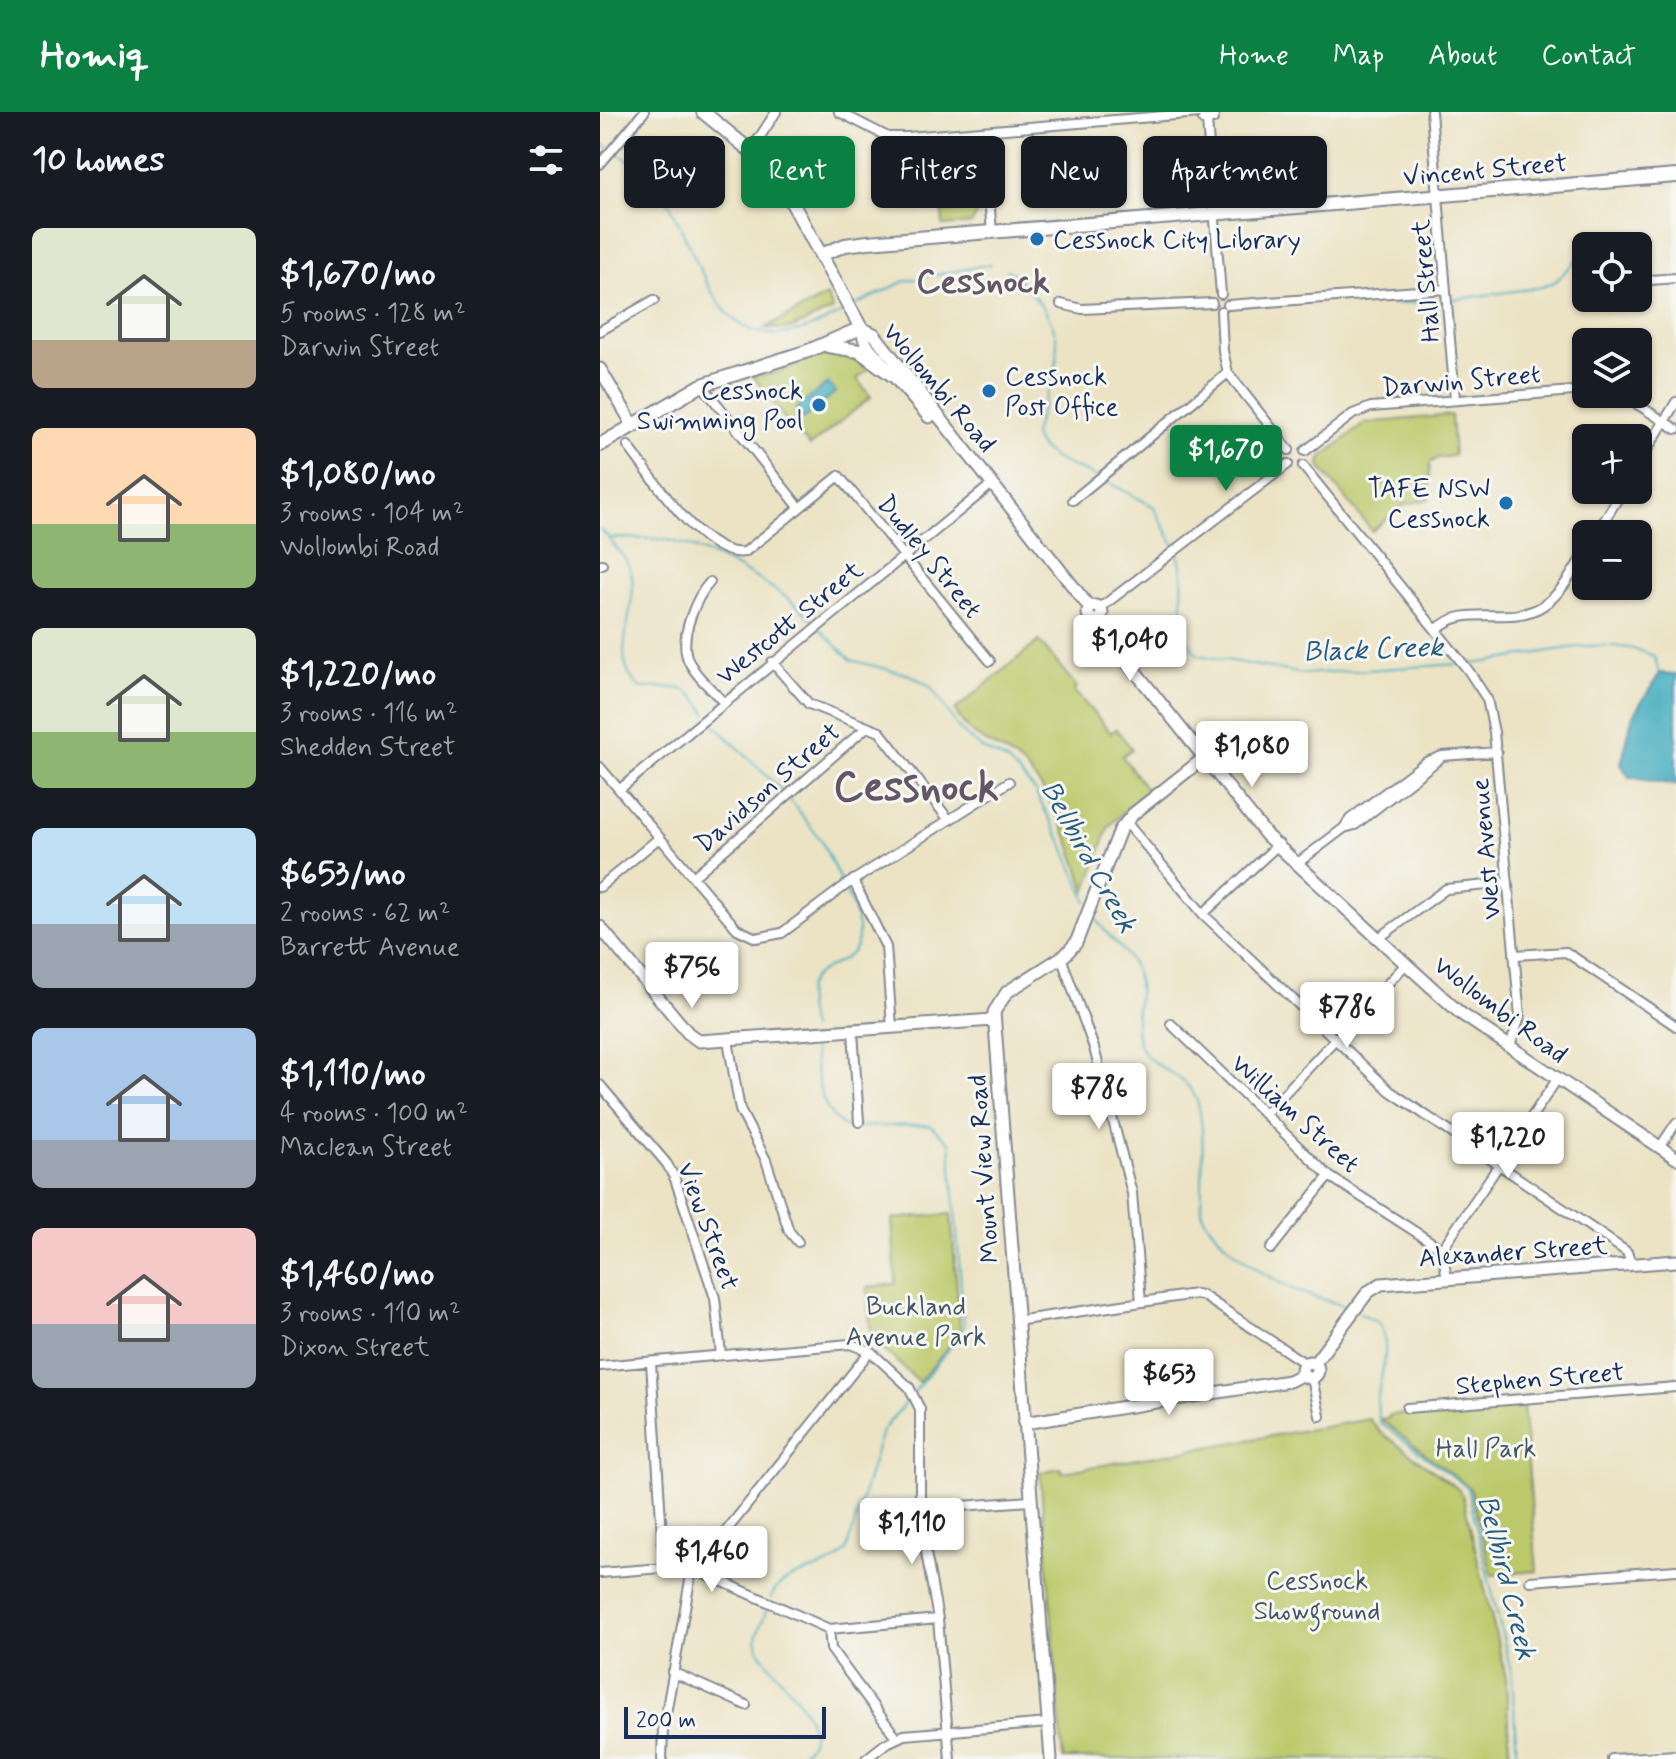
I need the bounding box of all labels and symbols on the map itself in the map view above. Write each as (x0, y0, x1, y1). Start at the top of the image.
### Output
street label: Vincent Street (1402, 147, 1569, 195)
street label: Hall Street (1405, 218, 1449, 344)
place label: Cessnock City Library (1053, 224, 1301, 258)
marker: Cessnock City Library (1028, 230, 1046, 248)
district label: Cessnock (916, 260, 1050, 305)
street label: Wollombi Road (874, 316, 1003, 460)
street label: Darwin Street (1380, 358, 1542, 406)
place label: Cessnock Post Office (1005, 361, 1119, 425)
place label: Cessnock Swimming Pool (637, 375, 803, 441)
marker: Cessnock Post Office (980, 382, 998, 400)
marker: Cessnock Swimming Pool (810, 396, 828, 414)
pin: $1,670 (1161, 425, 1291, 493)
place label: TAFE NSW Cessnock (1367, 473, 1490, 537)
street label: Dudley Street (868, 488, 989, 626)
marker: TAFE NSW Cessnock (1497, 494, 1515, 512)
street label: Westcott Street (710, 554, 871, 693)
pin: $1,040 (1065, 615, 1195, 683)
water label: Black Creek (1303, 630, 1445, 671)
street label: Davidson Street (688, 716, 848, 861)
pin: $1,080 (1187, 721, 1317, 789)
district label: Cessnock (833, 761, 999, 816)
water label: Bellbird Creek (1031, 775, 1145, 940)
street label: West Avenue (1464, 777, 1510, 921)
pin: $756 (645, 942, 739, 1010)
street label: Wollombi Road (1426, 949, 1574, 1072)
pin: $786 (1300, 982, 1394, 1050)
street label: William Street (1223, 1048, 1366, 1181)
pin: $786 (1052, 1063, 1146, 1131)
street label: Mount View Road (961, 1074, 1009, 1264)
pin: $1,220 (1443, 1112, 1573, 1180)
street label: View Street (668, 1158, 746, 1296)
street label: Alexander Street (1417, 1229, 1609, 1277)
park label: Buckland Avenue Park (846, 1291, 986, 1355)
pin: $653 (1122, 1349, 1216, 1417)
street label: Stephen Street (1454, 1356, 1626, 1404)
park label: Hall Park (1436, 1433, 1536, 1467)
water label: Bellbird Creek (1467, 1492, 1544, 1664)
pin: $1,110 (847, 1498, 977, 1566)
pin: $1,460 (647, 1526, 777, 1594)
park label: Cessnock Showground (1254, 1565, 1380, 1632)
scale bar (624, 1703, 826, 1739)

